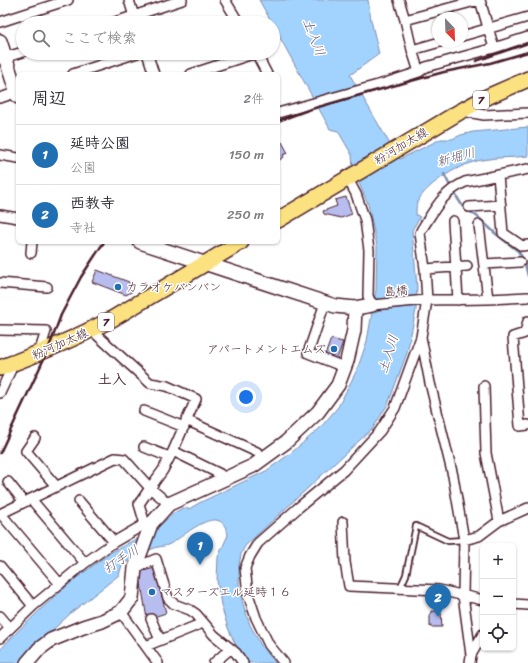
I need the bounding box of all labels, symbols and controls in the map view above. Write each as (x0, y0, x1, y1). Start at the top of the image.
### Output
north arrow (432, 12, 468, 48)
water label: 土入川 (296, 15, 332, 59)
search box (16, 16, 280, 60)
text: ここで検索 (62, 25, 137, 51)
icon: search (30, 27, 52, 49)
text: 周辺 (32, 83, 66, 113)
text: 2件 (243, 87, 264, 110)
road number: 7 (473, 91, 489, 109)
street label: 粉河加太線 (370, 121, 432, 171)
text: 延時公園 (70, 130, 130, 156)
water label: 新堀川 (434, 141, 478, 173)
text: 1 (42, 143, 48, 166)
text: 150 m (229, 143, 264, 166)
text: 公園 (70, 156, 96, 179)
text: 西教寺 (70, 190, 115, 216)
text: 2 (41, 203, 49, 226)
text: 250 m (227, 203, 264, 226)
text: 寺社 (70, 216, 96, 239)
place label: カラオケバンバン (126, 276, 221, 298)
street label: 島橋 (383, 279, 409, 303)
marker: カラオケバンバン (113, 282, 123, 292)
road number: 7 (98, 313, 114, 331)
street label: 粉河加太線 (28, 322, 92, 366)
water label: 土入川 (371, 332, 405, 376)
place label: アパートメントエムズ (207, 338, 326, 360)
marker: アパートメントエムズ (329, 344, 339, 354)
district label: 土入 (98, 367, 126, 392)
your location (236, 387, 256, 407)
pin: 1 (187, 532, 213, 565)
water label: 打手川 (98, 539, 144, 579)
map controls (480, 543, 516, 651)
button: + (480, 543, 516, 579)
button: − (480, 579, 516, 615)
place label: マスターズエル延時１６ (160, 581, 291, 603)
pin: 2 (425, 584, 451, 617)
marker: マスターズエル延時１６ (147, 587, 157, 597)
button: locate (480, 615, 516, 651)

